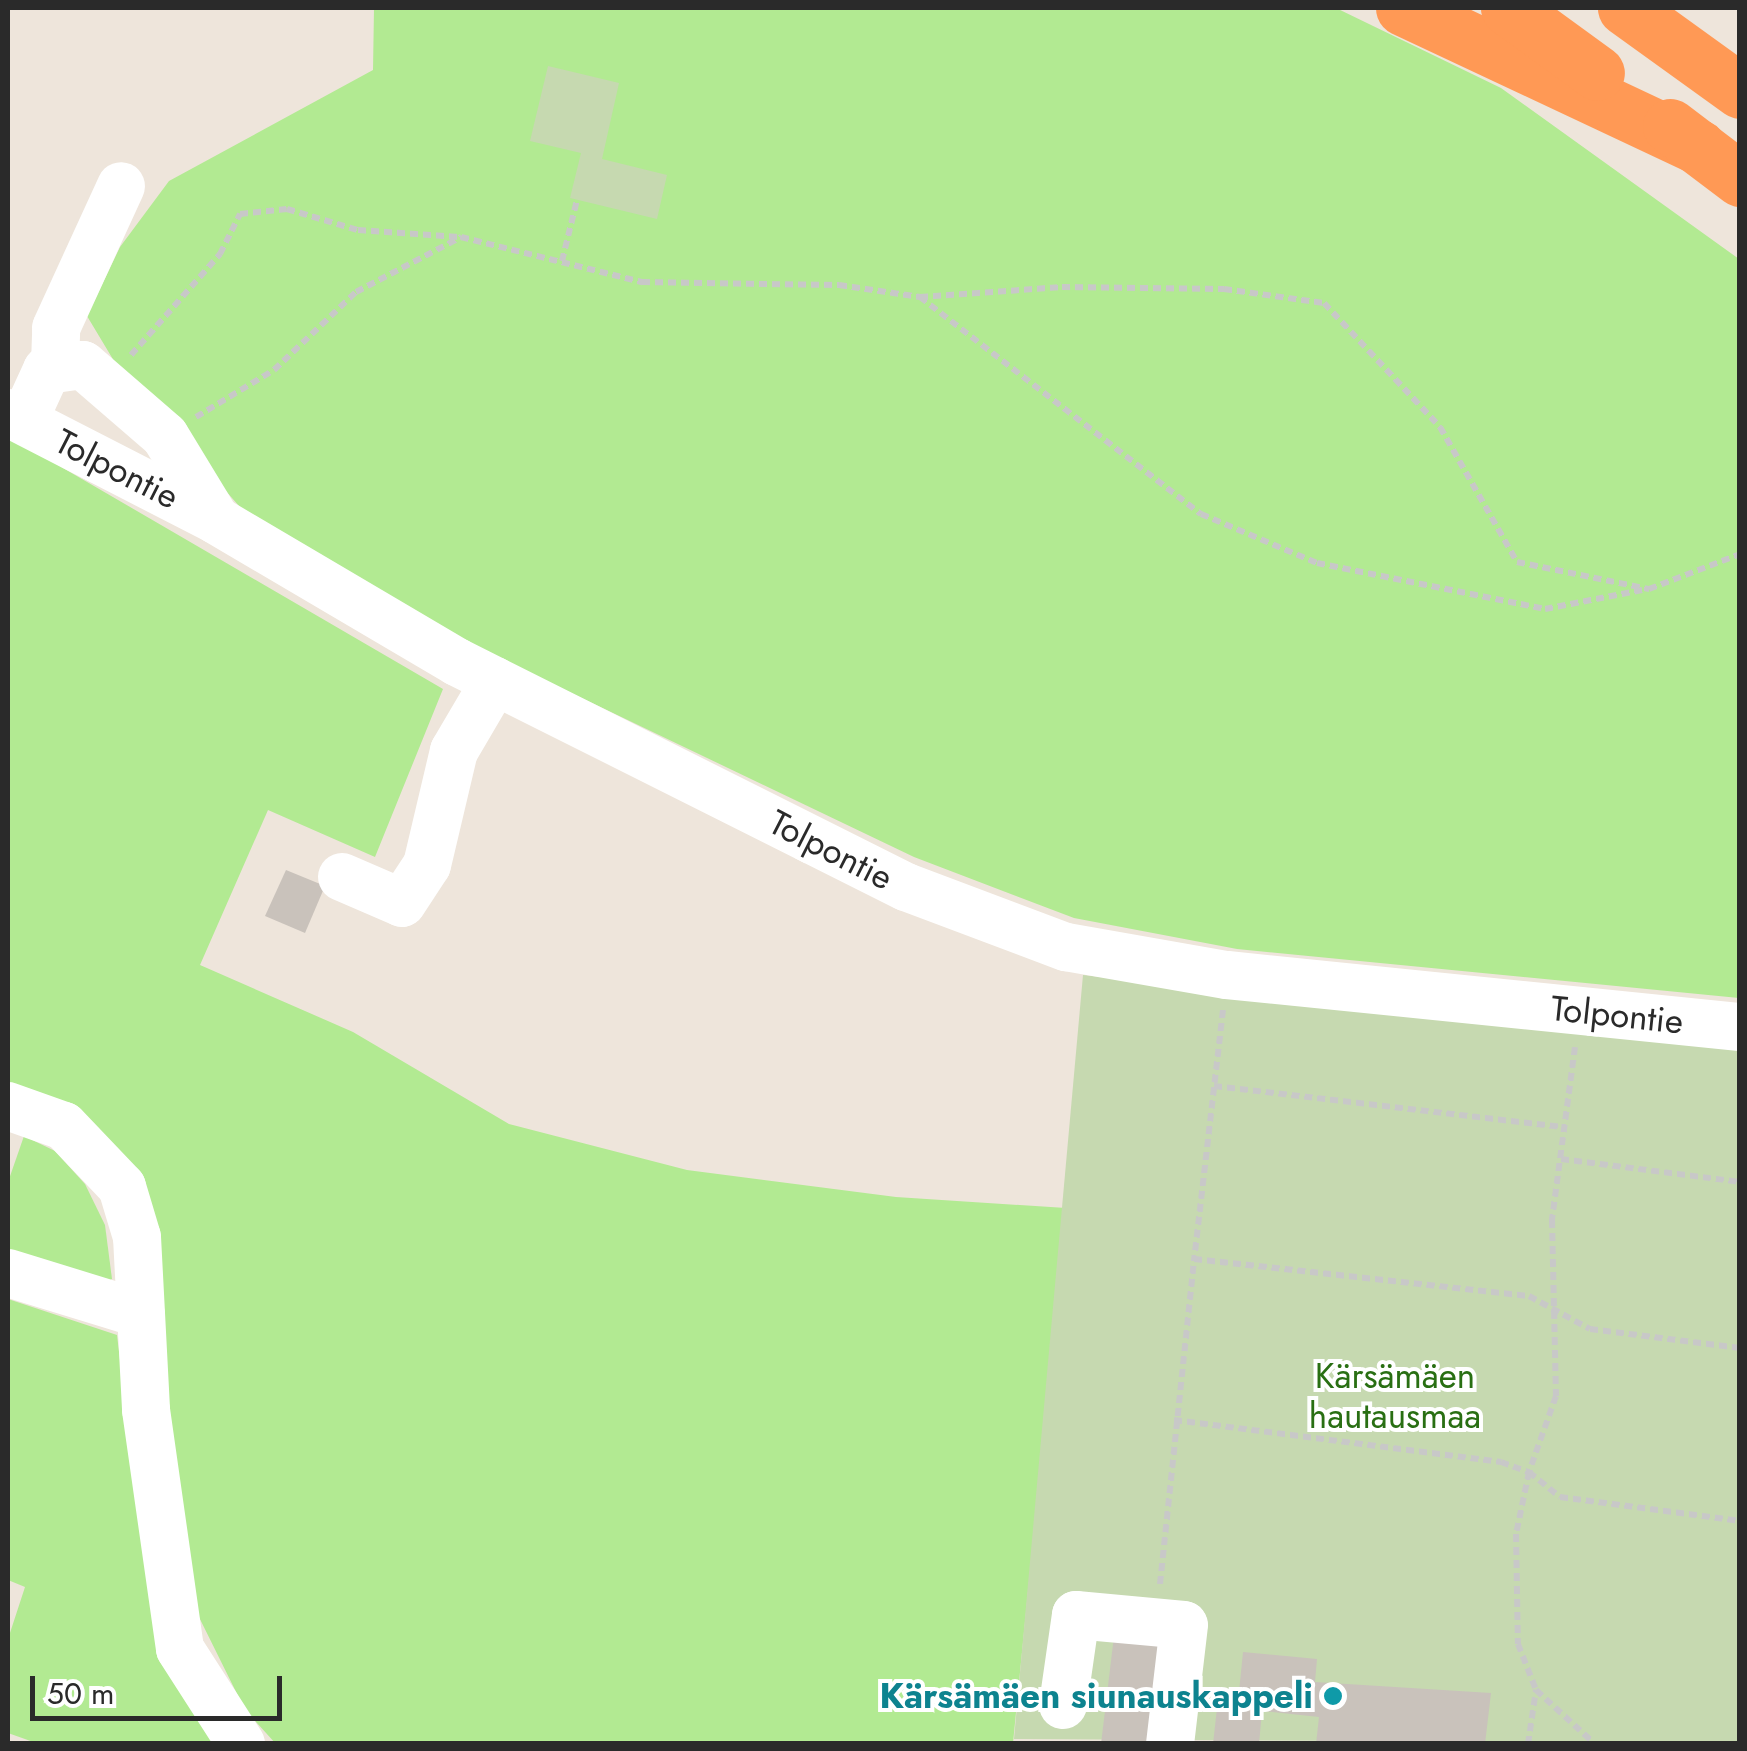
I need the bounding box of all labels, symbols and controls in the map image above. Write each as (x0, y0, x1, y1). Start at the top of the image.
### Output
street label: Tolpontie (48, 420, 186, 518)
street label: Tolpontie (762, 801, 900, 899)
street label: Tolpontie (1549, 987, 1685, 1043)
park label: Kärsämäen hautausmaa (1309, 1355, 1481, 1437)
scale bar (35, 1656, 288, 1718)
text: 50 m (47, 1672, 114, 1715)
place label: Kärsämäen siunauskappeli (879, 1675, 1313, 1717)
marker: Kärsämäen siunauskappeli (1322, 1685, 1344, 1707)

